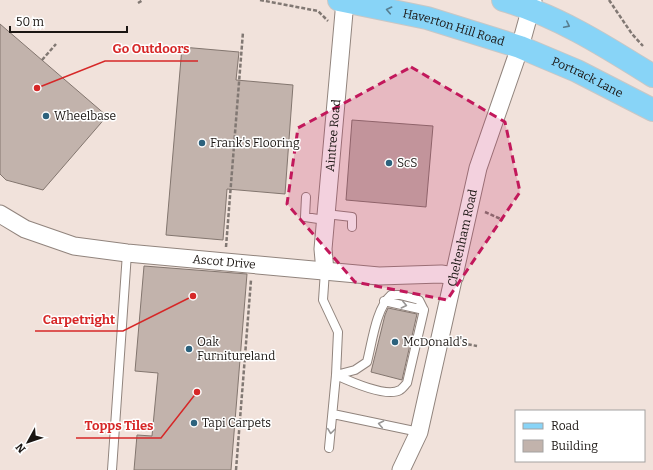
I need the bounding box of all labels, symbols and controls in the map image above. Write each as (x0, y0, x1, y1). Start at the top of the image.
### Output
street label: Haverton Hill Road (402, 6, 506, 49)
one-way arrow (385, 7, 392, 15)
scale bar (10, 8, 127, 34)
text: 50 m (16, 15, 45, 29)
one-way arrow (562, 20, 570, 28)
callout: Go Outdoors (105, 36, 198, 61)
text: Go Outdoors (113, 41, 190, 56)
street label: Portrack Lane (550, 54, 625, 100)
street label: Aintree Road (323, 99, 343, 172)
place label: Wheelbase (54, 109, 116, 123)
marker: Wheelbase (41, 111, 51, 121)
place label: Frank's Flooring (210, 136, 300, 150)
marker: Frank's Flooring (197, 138, 207, 148)
place label: ScS (397, 156, 417, 170)
marker: ScS (384, 158, 394, 168)
street label: Cheltenham Road (445, 188, 480, 288)
street label: Ascot Drive (192, 252, 256, 272)
one-way arrow (401, 301, 407, 309)
callout: Carpetright (35, 306, 123, 331)
text: Carpetright (43, 312, 115, 327)
place label: Oak Furnitureland (197, 335, 275, 363)
place label: McDonald's (403, 335, 468, 349)
marker: McDonald's (390, 337, 400, 347)
marker: Oak Furnitureland (184, 344, 194, 354)
legend (515, 410, 645, 462)
callout: Topps Tiles (76, 413, 161, 438)
place label: Tapi Carpets (202, 416, 271, 430)
text: Topps Tiles (84, 418, 154, 433)
marker: Tapi Carpets (189, 418, 199, 428)
text: Road (551, 419, 579, 433)
one-way arrow (378, 421, 384, 429)
north arrow (8, 422, 48, 462)
one-way arrow (327, 428, 336, 434)
text: Building (551, 439, 598, 453)
text: N (13, 440, 28, 456)

